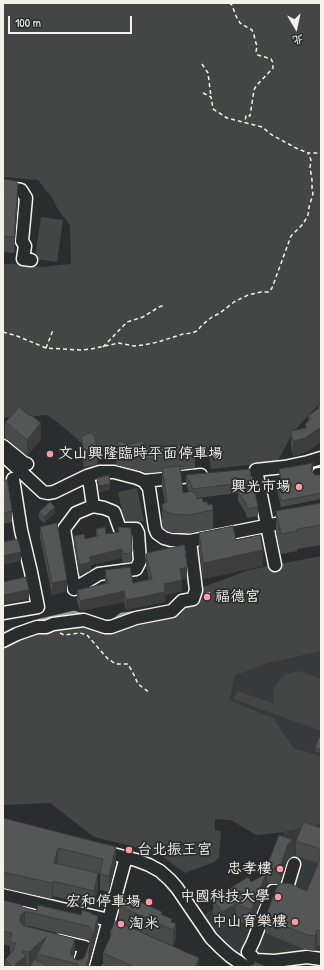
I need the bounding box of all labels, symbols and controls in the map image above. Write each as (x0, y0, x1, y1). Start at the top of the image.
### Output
scale bar (10, 8, 134, 34)
north arrow (276, 8, 316, 48)
text: 100 m (15, 14, 41, 31)
text: 北 (291, 32, 304, 48)
place label: 文山興隆臨時平面停車場 (58, 445, 223, 463)
marker: 文山興隆臨時平面停車場 (45, 449, 55, 459)
place label: 興光市場 (231, 478, 291, 496)
marker: 興光市場 (294, 482, 304, 492)
place label: 福德宮 (215, 588, 260, 606)
marker: 福德宮 (202, 592, 212, 602)
place label: 台北振王宮 (137, 841, 212, 859)
marker: 台北振王宮 (124, 845, 134, 855)
place label: 忠孝樓 (227, 860, 272, 878)
marker: 忠孝樓 (275, 864, 285, 874)
place label: 中國科技大學 (180, 888, 270, 906)
marker: 中國科技大學 (273, 892, 283, 902)
place label: 宏和停車場 (66, 893, 141, 911)
marker: 宏和停車場 (144, 897, 154, 907)
place label: 中山育樂樓 (212, 913, 287, 931)
place label: 淘米 (129, 915, 159, 933)
marker: 中山育樂樓 (290, 917, 300, 927)
marker: 淘米 (116, 919, 126, 929)

